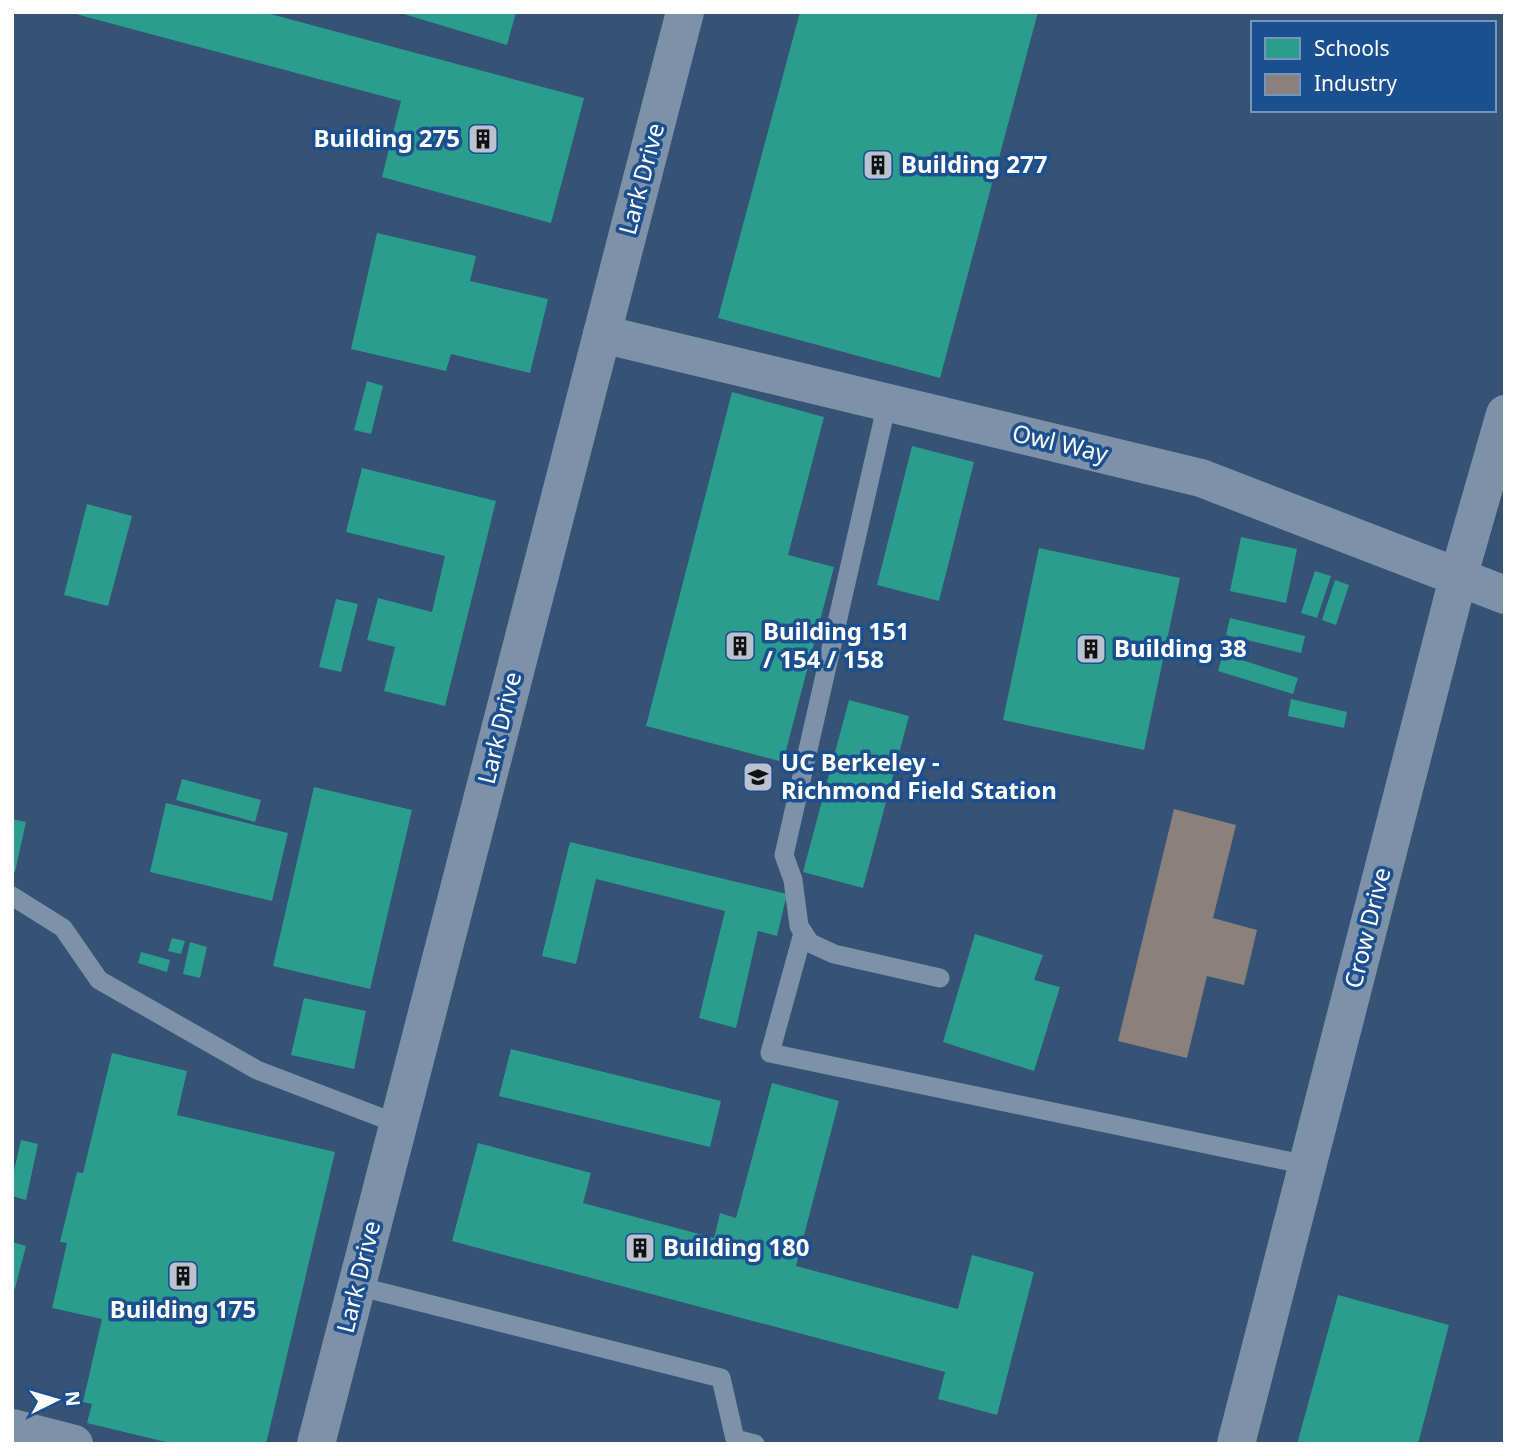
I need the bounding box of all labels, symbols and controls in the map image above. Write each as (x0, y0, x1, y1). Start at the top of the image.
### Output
legend (1251, 21, 1496, 112)
text: Schools (1314, 34, 1389, 62)
text: Industry (1314, 69, 1397, 97)
street label: Lark Drive (610, 119, 671, 238)
place label: Building 275 (314, 121, 460, 154)
building icon: Building 275 (466, 122, 500, 156)
place label: Building 277 (901, 147, 1047, 180)
building icon: Building 277 (861, 148, 895, 182)
street label: Owl Way (1009, 415, 1112, 470)
place label: Building 151 / 154 / 158 (763, 614, 909, 675)
building icon: Building 151 / 154 / 158 (723, 629, 757, 663)
place label: Building 38 (1114, 631, 1247, 664)
building icon: Building 38 (1074, 632, 1108, 666)
street label: Lark Drive (469, 668, 528, 787)
place label: UC Berkeley - Richmond Field Station (781, 745, 1057, 806)
school or university icon: UC Berkeley - Richmond Field Station (741, 760, 775, 794)
street label: Crow Drive (1336, 864, 1397, 991)
street label: Lark Drive (328, 1217, 387, 1336)
place label: Building 180 (663, 1230, 809, 1263)
building icon: Building 180 (623, 1231, 657, 1265)
building icon: Building 175 (166, 1259, 200, 1293)
place label: Building 175 (110, 1292, 256, 1325)
north arrow (21, 1365, 91, 1435)
text: N (59, 1390, 87, 1407)

